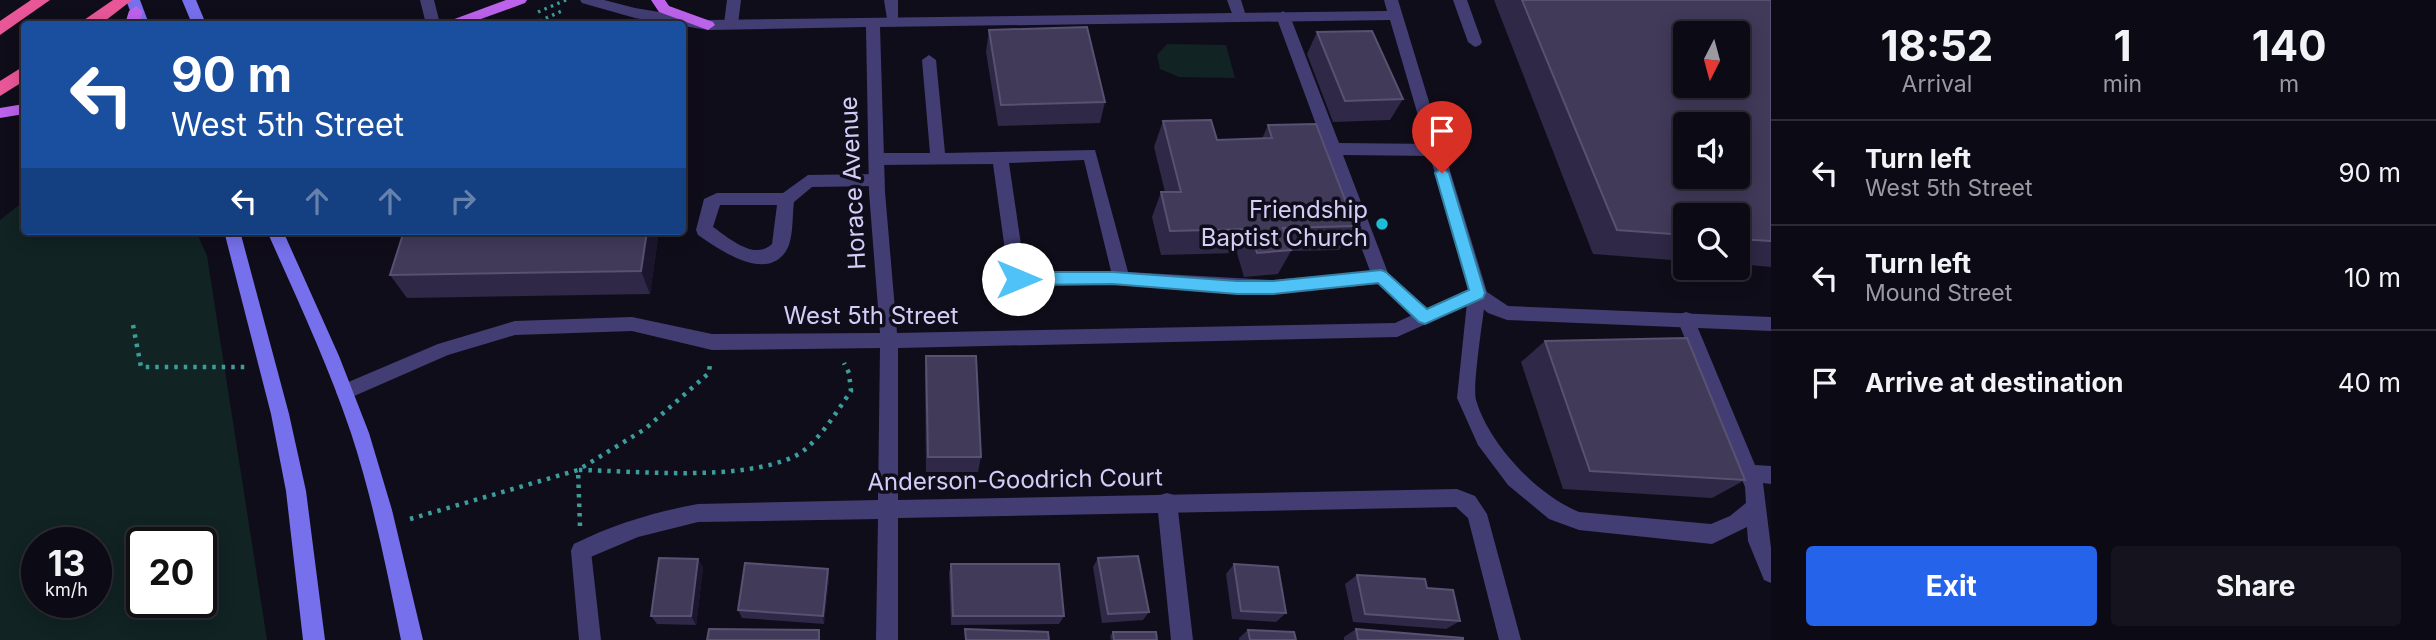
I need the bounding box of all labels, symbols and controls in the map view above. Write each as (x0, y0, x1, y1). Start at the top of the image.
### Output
text: 18:52 (1881, 20, 1993, 71)
text: 1 (2113, 20, 2132, 71)
text: 140 (2252, 20, 2326, 71)
north arrow (1673, 21, 1750, 98)
map controls (1673, 21, 1750, 280)
text: 90 m (171, 45, 292, 104)
icon: left (56, 49, 147, 140)
text: Arrival (1902, 70, 1972, 98)
text: min (2103, 70, 2142, 98)
text: m (2279, 70, 2299, 98)
street label: Horace Avenue (833, 96, 872, 270)
pin (1412, 101, 1472, 173)
text: West 5th Street (171, 105, 404, 144)
icon: arrive (1423, 112, 1461, 150)
button: sound (1673, 112, 1750, 189)
text: Turn left (1865, 143, 1971, 174)
icon: left (1806, 154, 1844, 192)
text: 90 m (2338, 157, 2401, 188)
text: West 5th Street (1865, 174, 2033, 202)
icon: left (225, 182, 263, 220)
icon: ahead (298, 182, 336, 220)
icon: ahead (371, 182, 409, 220)
icon: right (444, 182, 482, 220)
place label: Friendship Baptist Church (1201, 195, 1368, 252)
button: search (1673, 203, 1750, 280)
marker: Friendship Baptist Church (1374, 216, 1390, 232)
position arrow (981, 242, 1055, 316)
text: Turn left (1865, 248, 1971, 279)
icon: left (1806, 259, 1844, 297)
text: 10 m (2344, 262, 2401, 293)
text: Mound Street (1865, 279, 2012, 307)
street label: West 5th Street (784, 301, 959, 330)
icon: arrive (1806, 364, 1844, 402)
text: Arrive at destination (1865, 367, 2124, 398)
text: 40 m (2338, 367, 2401, 398)
street label: Anderson-Goodrich Court (867, 462, 1163, 497)
speed limit sign: 20 (126, 527, 217, 618)
text: 13 (48, 542, 85, 584)
button: Exit (1806, 546, 2097, 626)
button: Share (2111, 546, 2401, 626)
text: km/h (45, 579, 88, 600)

